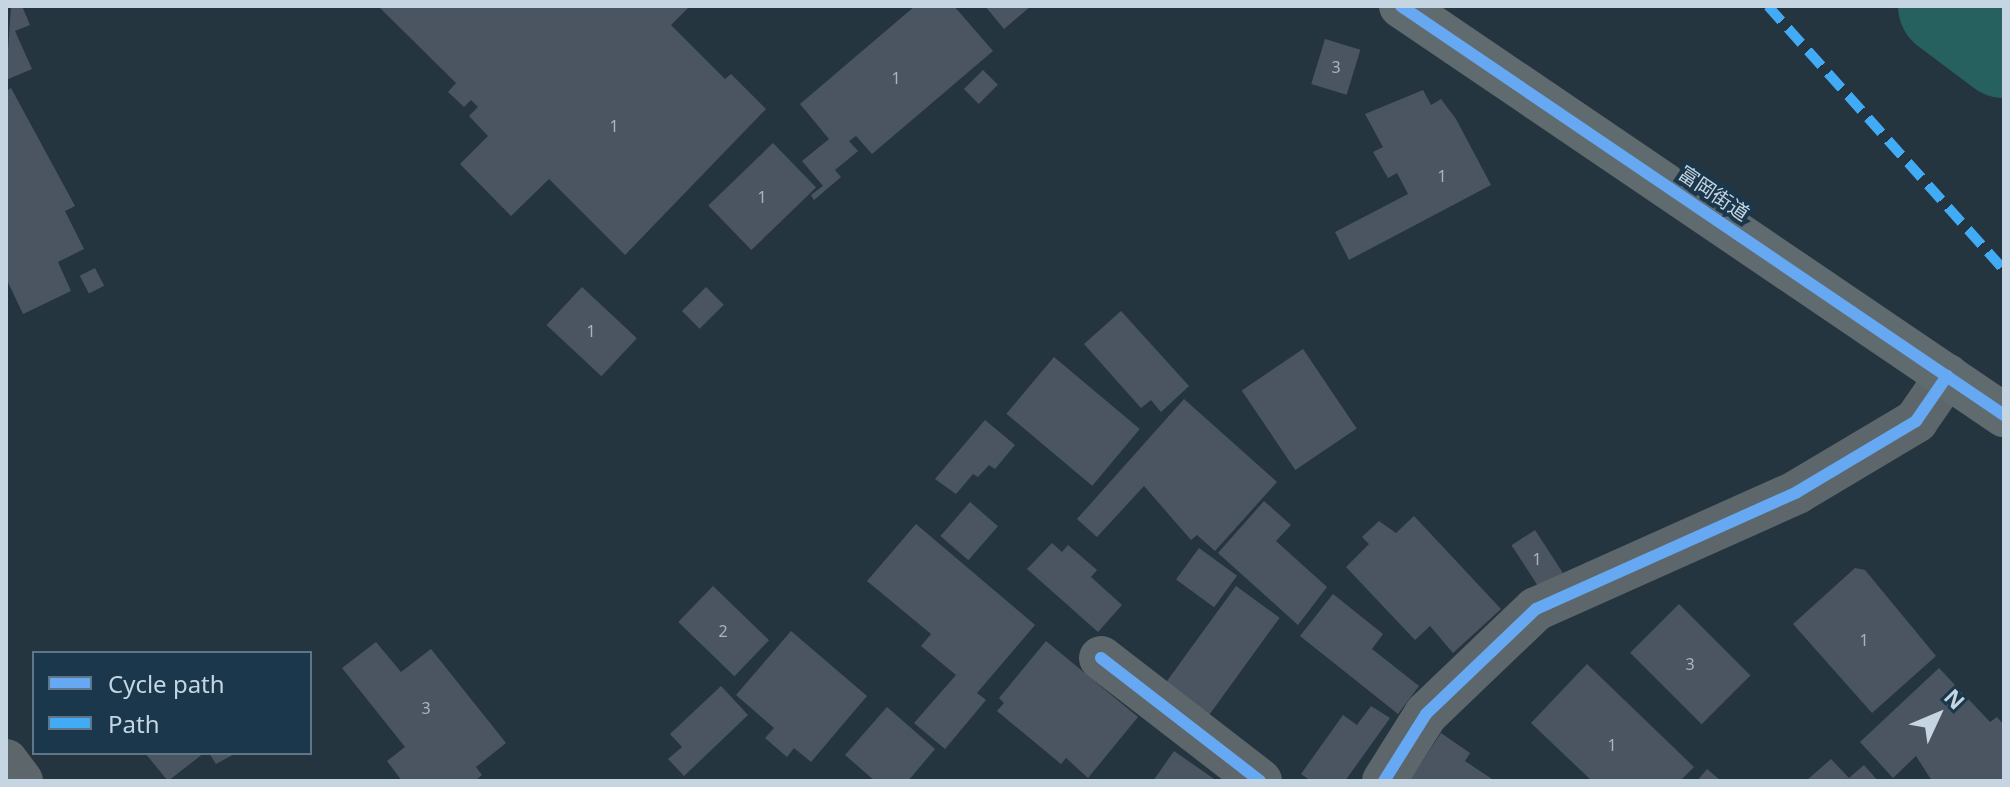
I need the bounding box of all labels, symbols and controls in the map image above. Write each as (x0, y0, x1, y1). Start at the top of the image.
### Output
house number: 3 (1331, 57, 1341, 77)
house number: 1 (891, 68, 901, 88)
house number: 1 (609, 116, 619, 136)
street label: 富岡街道 (1674, 161, 1754, 225)
house number: 1 (1437, 166, 1447, 186)
house number: 1 (757, 187, 767, 207)
house number: 1 (586, 321, 596, 341)
house number: 1 (1532, 549, 1542, 569)
house number: 2 (718, 621, 728, 641)
house number: 1 (1859, 630, 1869, 650)
legend (32, 651, 312, 755)
house number: 3 (1685, 654, 1695, 674)
text: Cycle path (108, 667, 225, 700)
north arrow (1898, 675, 1978, 755)
text: N (1938, 681, 1972, 715)
house number: 3 (421, 698, 431, 718)
text: Path (108, 707, 159, 740)
house number: 1 (1607, 735, 1617, 755)

